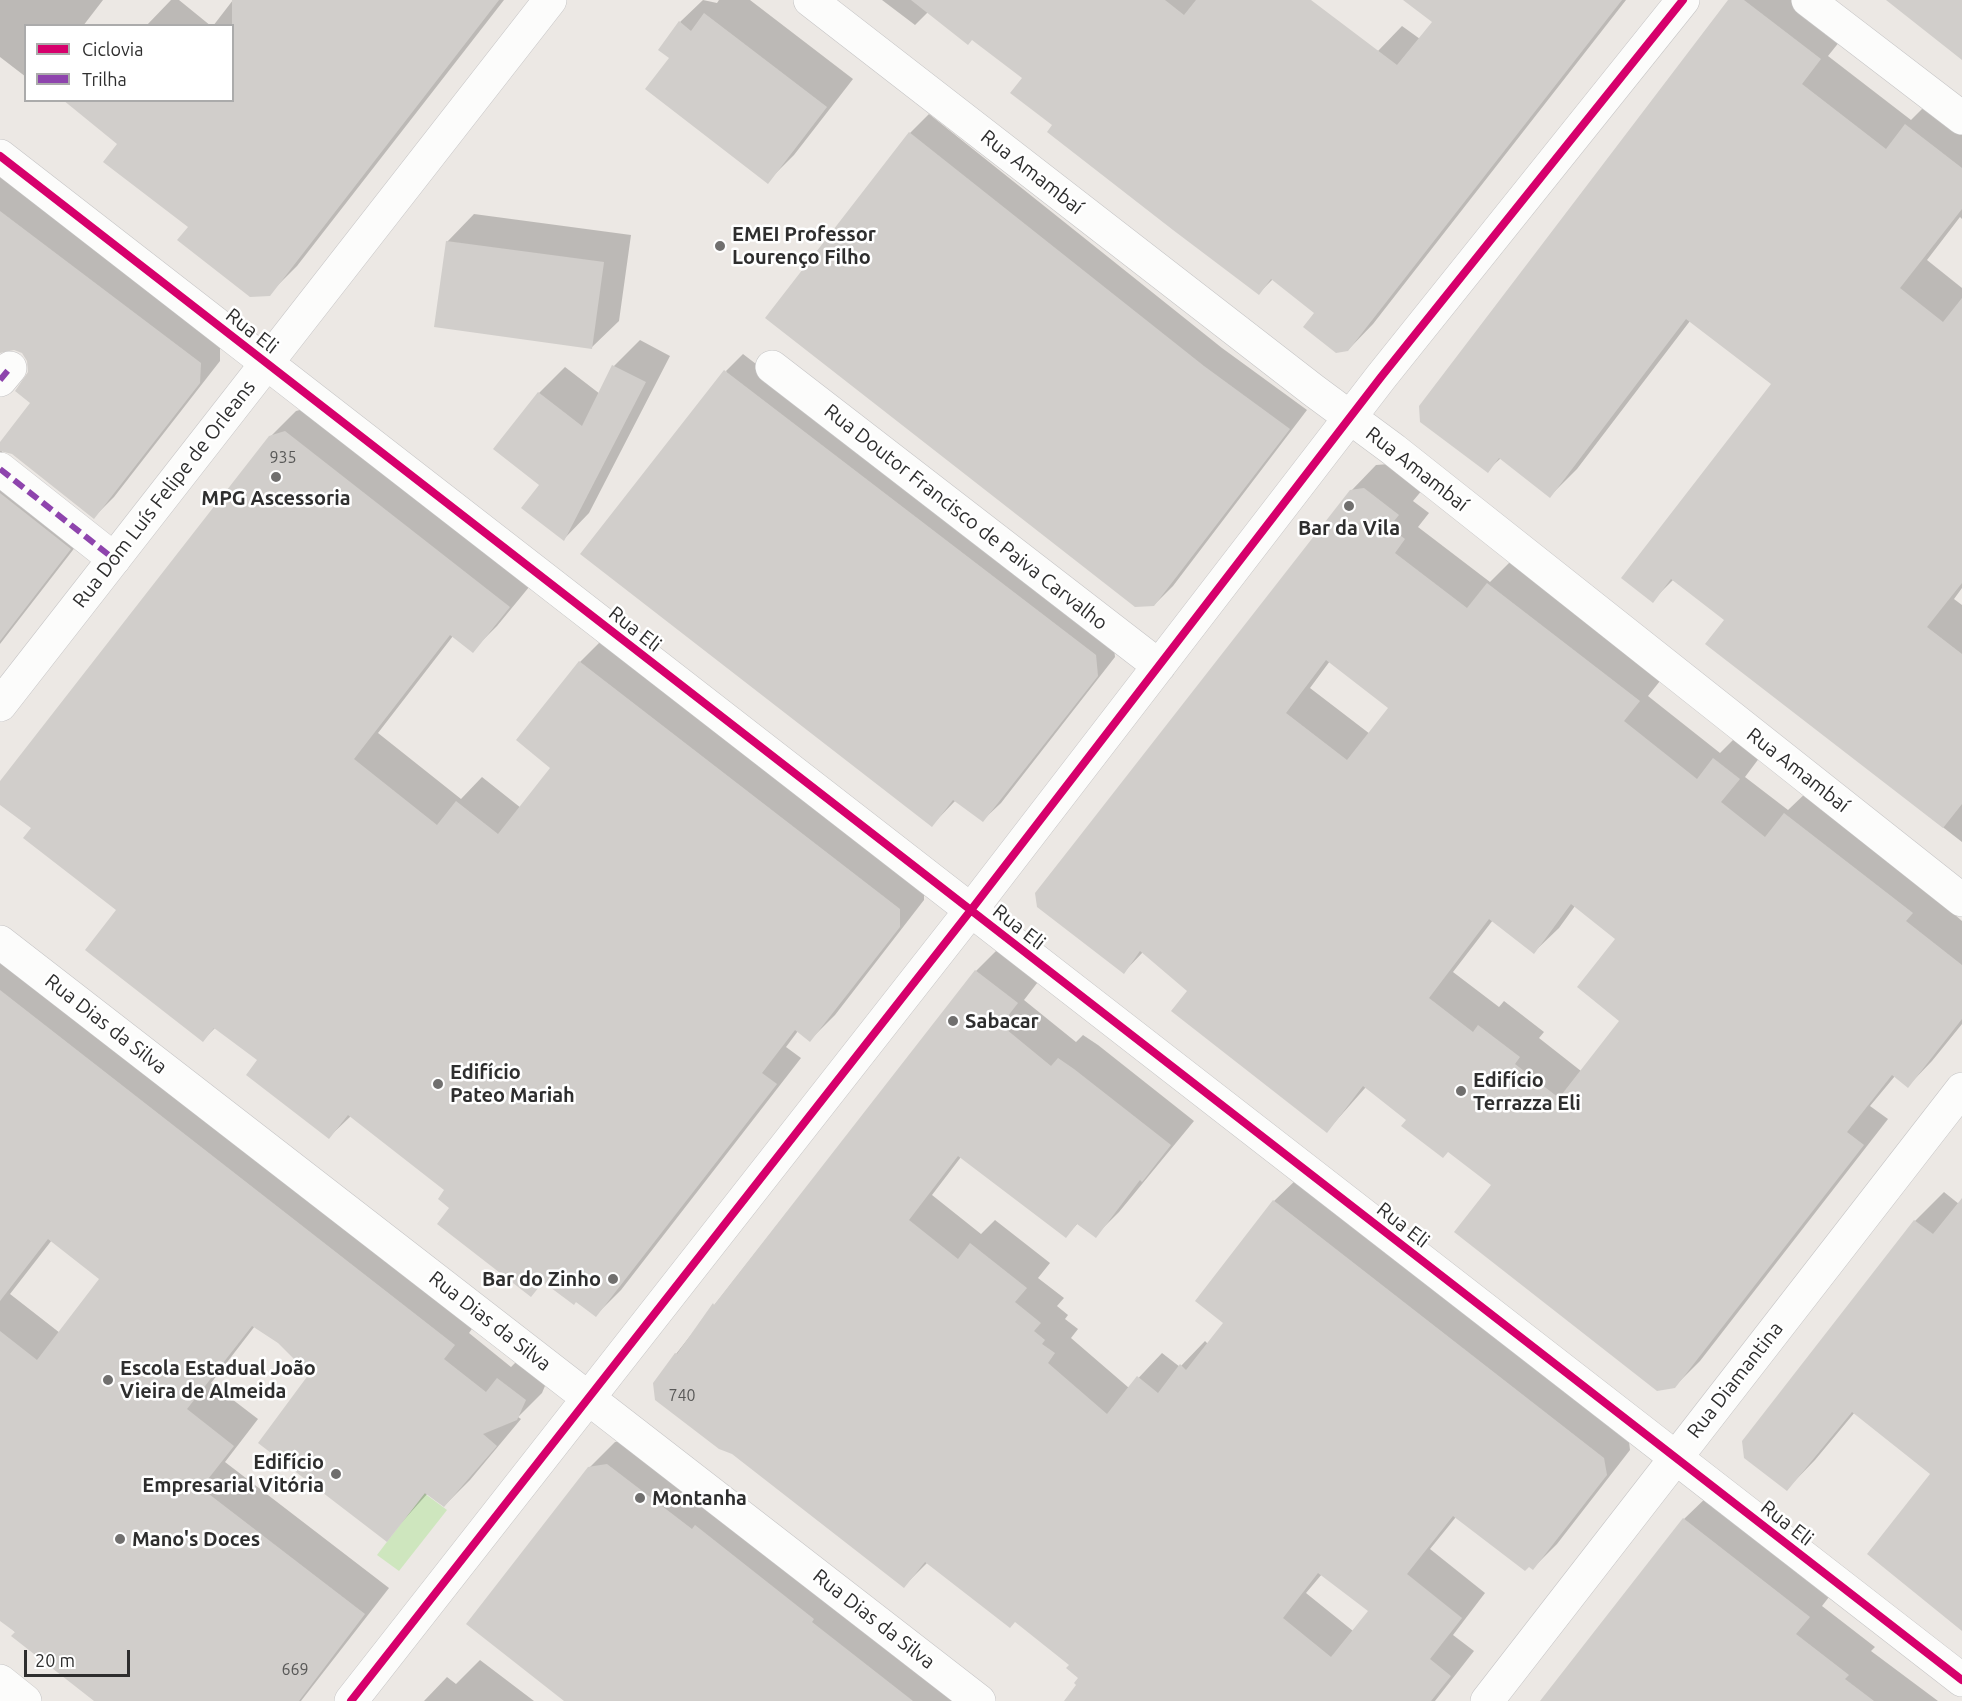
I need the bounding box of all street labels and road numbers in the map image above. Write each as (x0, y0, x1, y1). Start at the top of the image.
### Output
street label: Rua Amambaí (976, 125, 1088, 219)
street label: Rua Eli (221, 303, 283, 359)
street label: Rua Dom Luís Felipe de Orleans (68, 375, 260, 613)
street label: Rua Doutor Francisco de Paiva Carvalho (819, 399, 1113, 635)
street label: Rua Amambaí (1361, 422, 1473, 516)
street label: Rua Eli (604, 601, 666, 657)
street label: Rua Amambaí (1742, 723, 1854, 817)
street label: Rua Eli (988, 899, 1050, 955)
street label: Rua Dias da Silva (40, 969, 172, 1079)
street label: Rua Eli (1372, 1197, 1434, 1253)
street label: Rua Dias da Silva (424, 1266, 556, 1376)
street label: Rua Diamantina (1682, 1317, 1788, 1443)
street label: Rua Eli (1756, 1495, 1818, 1551)
street label: Rua Dias da Silva (808, 1564, 940, 1674)

